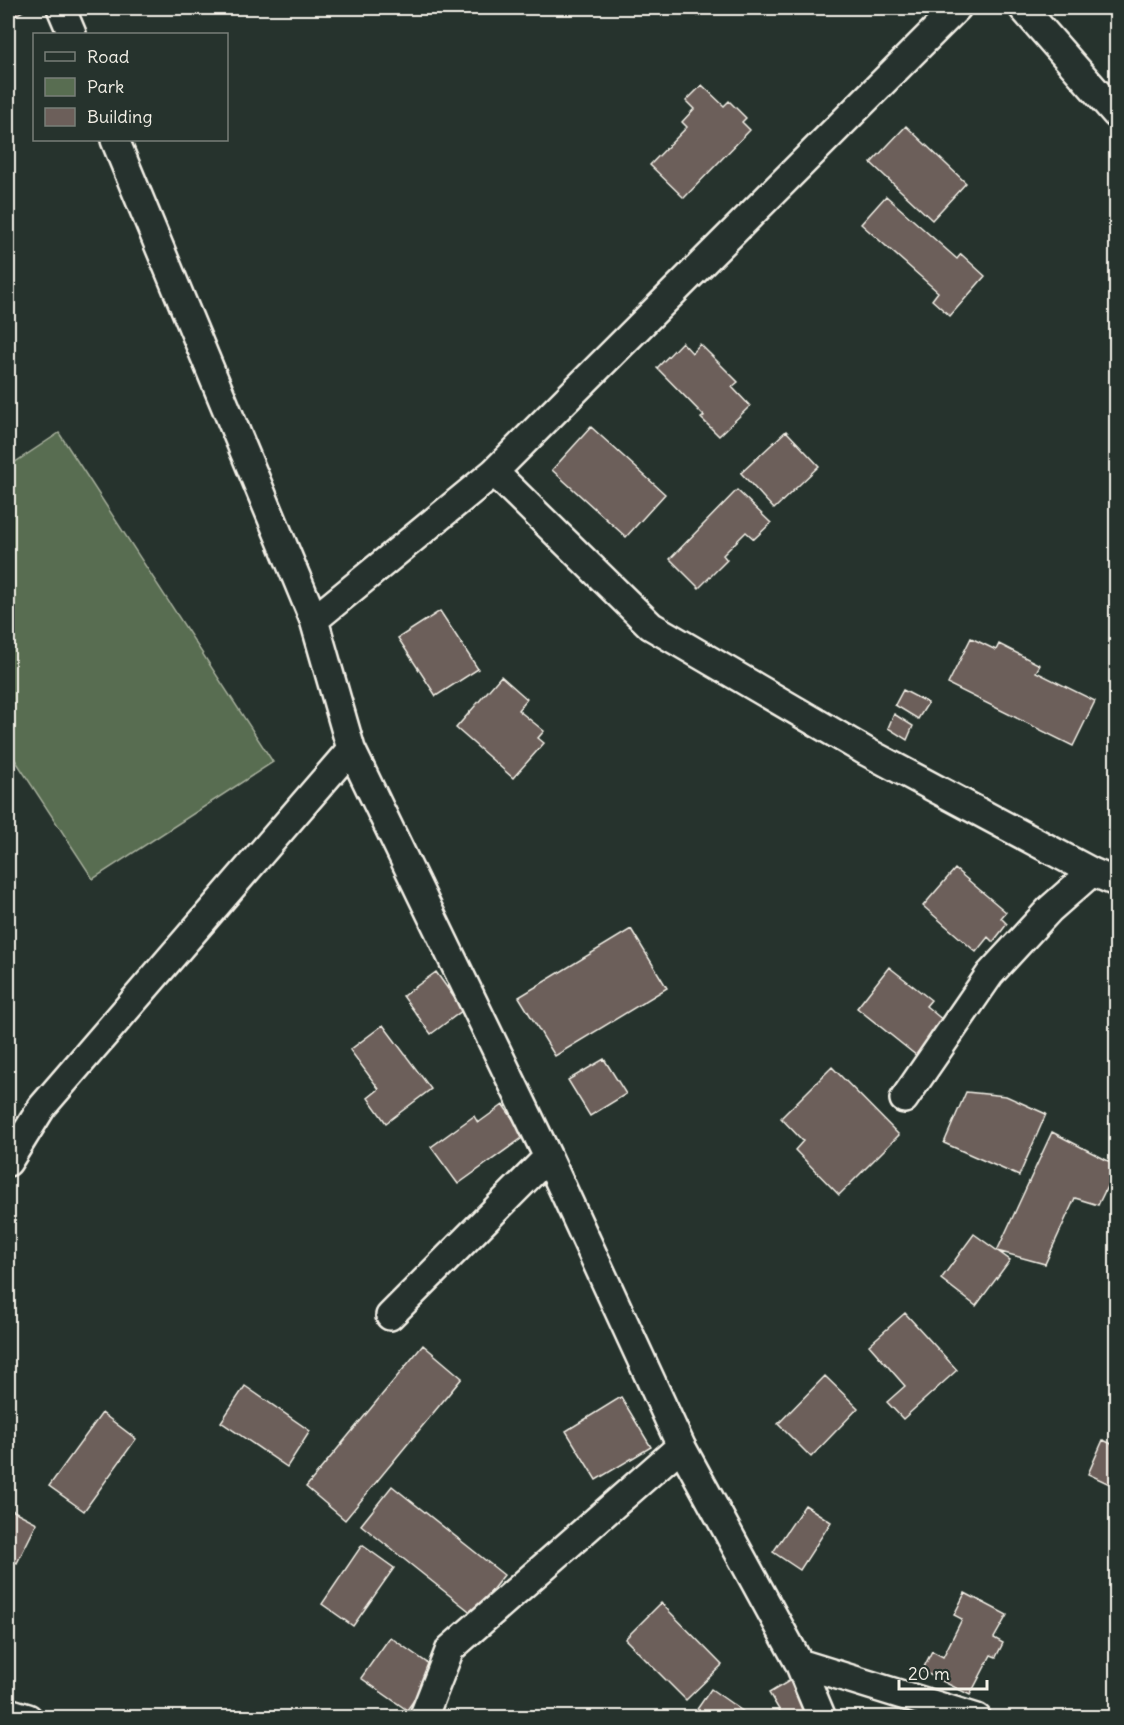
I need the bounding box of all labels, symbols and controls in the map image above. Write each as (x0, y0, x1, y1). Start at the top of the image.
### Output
legend (33, 33, 228, 141)
text: Road (87, 45, 130, 68)
text: Park (87, 75, 124, 98)
text: Building (87, 105, 152, 128)
scale bar (899, 1653, 988, 1691)
text: 20 m (908, 1662, 950, 1685)

